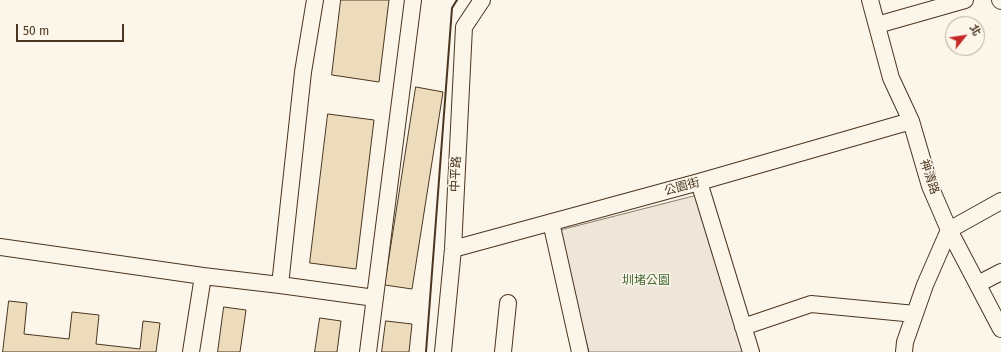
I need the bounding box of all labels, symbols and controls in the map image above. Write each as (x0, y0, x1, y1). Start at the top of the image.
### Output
scale bar (18, 16, 126, 42)
north arrow (945, 16, 985, 56)
text: 北 (967, 22, 983, 38)
text: 50 m (23, 24, 49, 38)
street label: 中平路 (448, 156, 464, 192)
street label: 神清路 (916, 158, 942, 196)
street label: 公園街 (663, 175, 701, 199)
park label: 圳堵公園 (622, 274, 670, 288)

